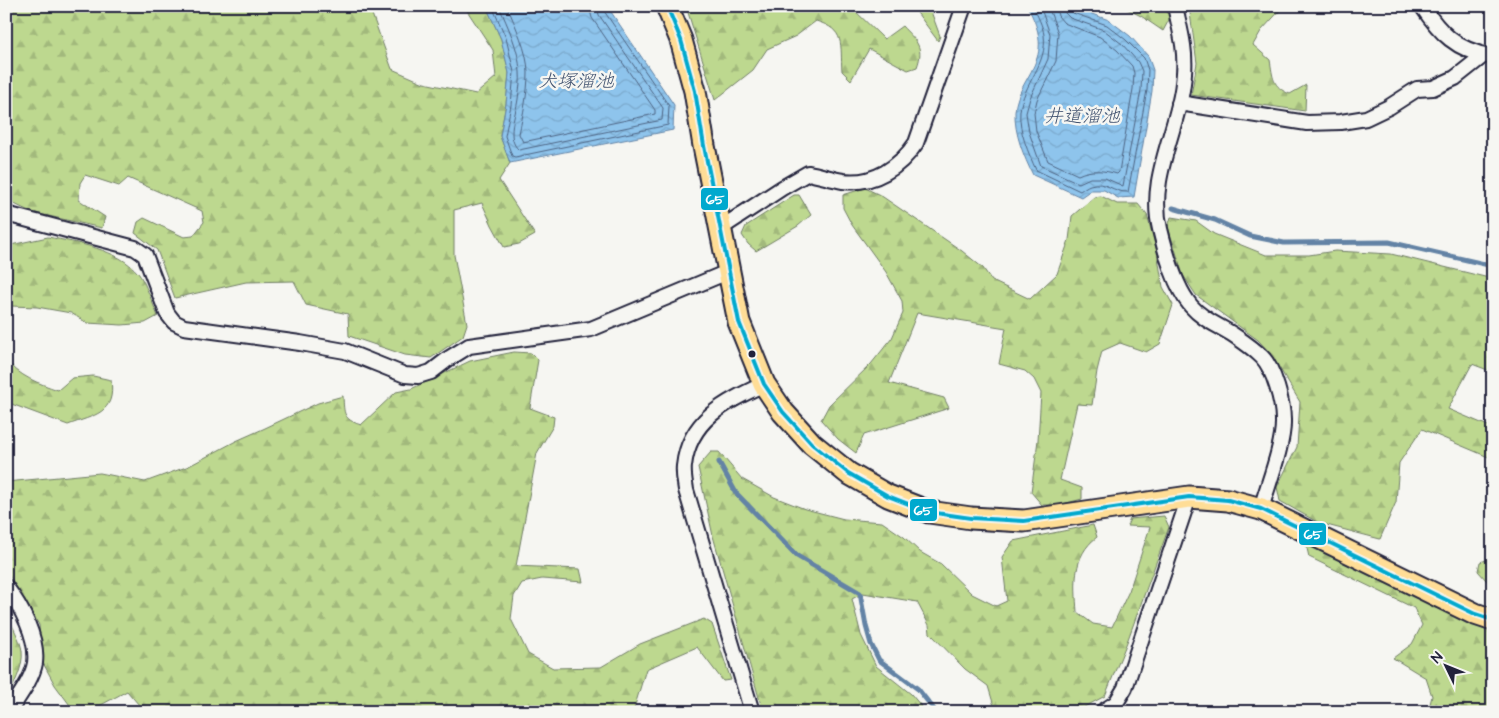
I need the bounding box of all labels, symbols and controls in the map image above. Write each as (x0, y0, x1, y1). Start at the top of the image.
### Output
water label: 犬塚溜池 (538, 68, 615, 95)
water label: 井道溜池 (1044, 103, 1121, 130)
line badge: 65 (700, 187, 729, 211)
text: 65 (706, 190, 725, 210)
unlabelled marker (747, 349, 757, 359)
line badge: 65 (909, 498, 938, 522)
text: 65 (914, 501, 933, 521)
line badge: 65 (1298, 522, 1327, 546)
text: 65 (1304, 525, 1323, 545)
north arrow (1422, 640, 1472, 690)
text: N (1427, 648, 1448, 668)

